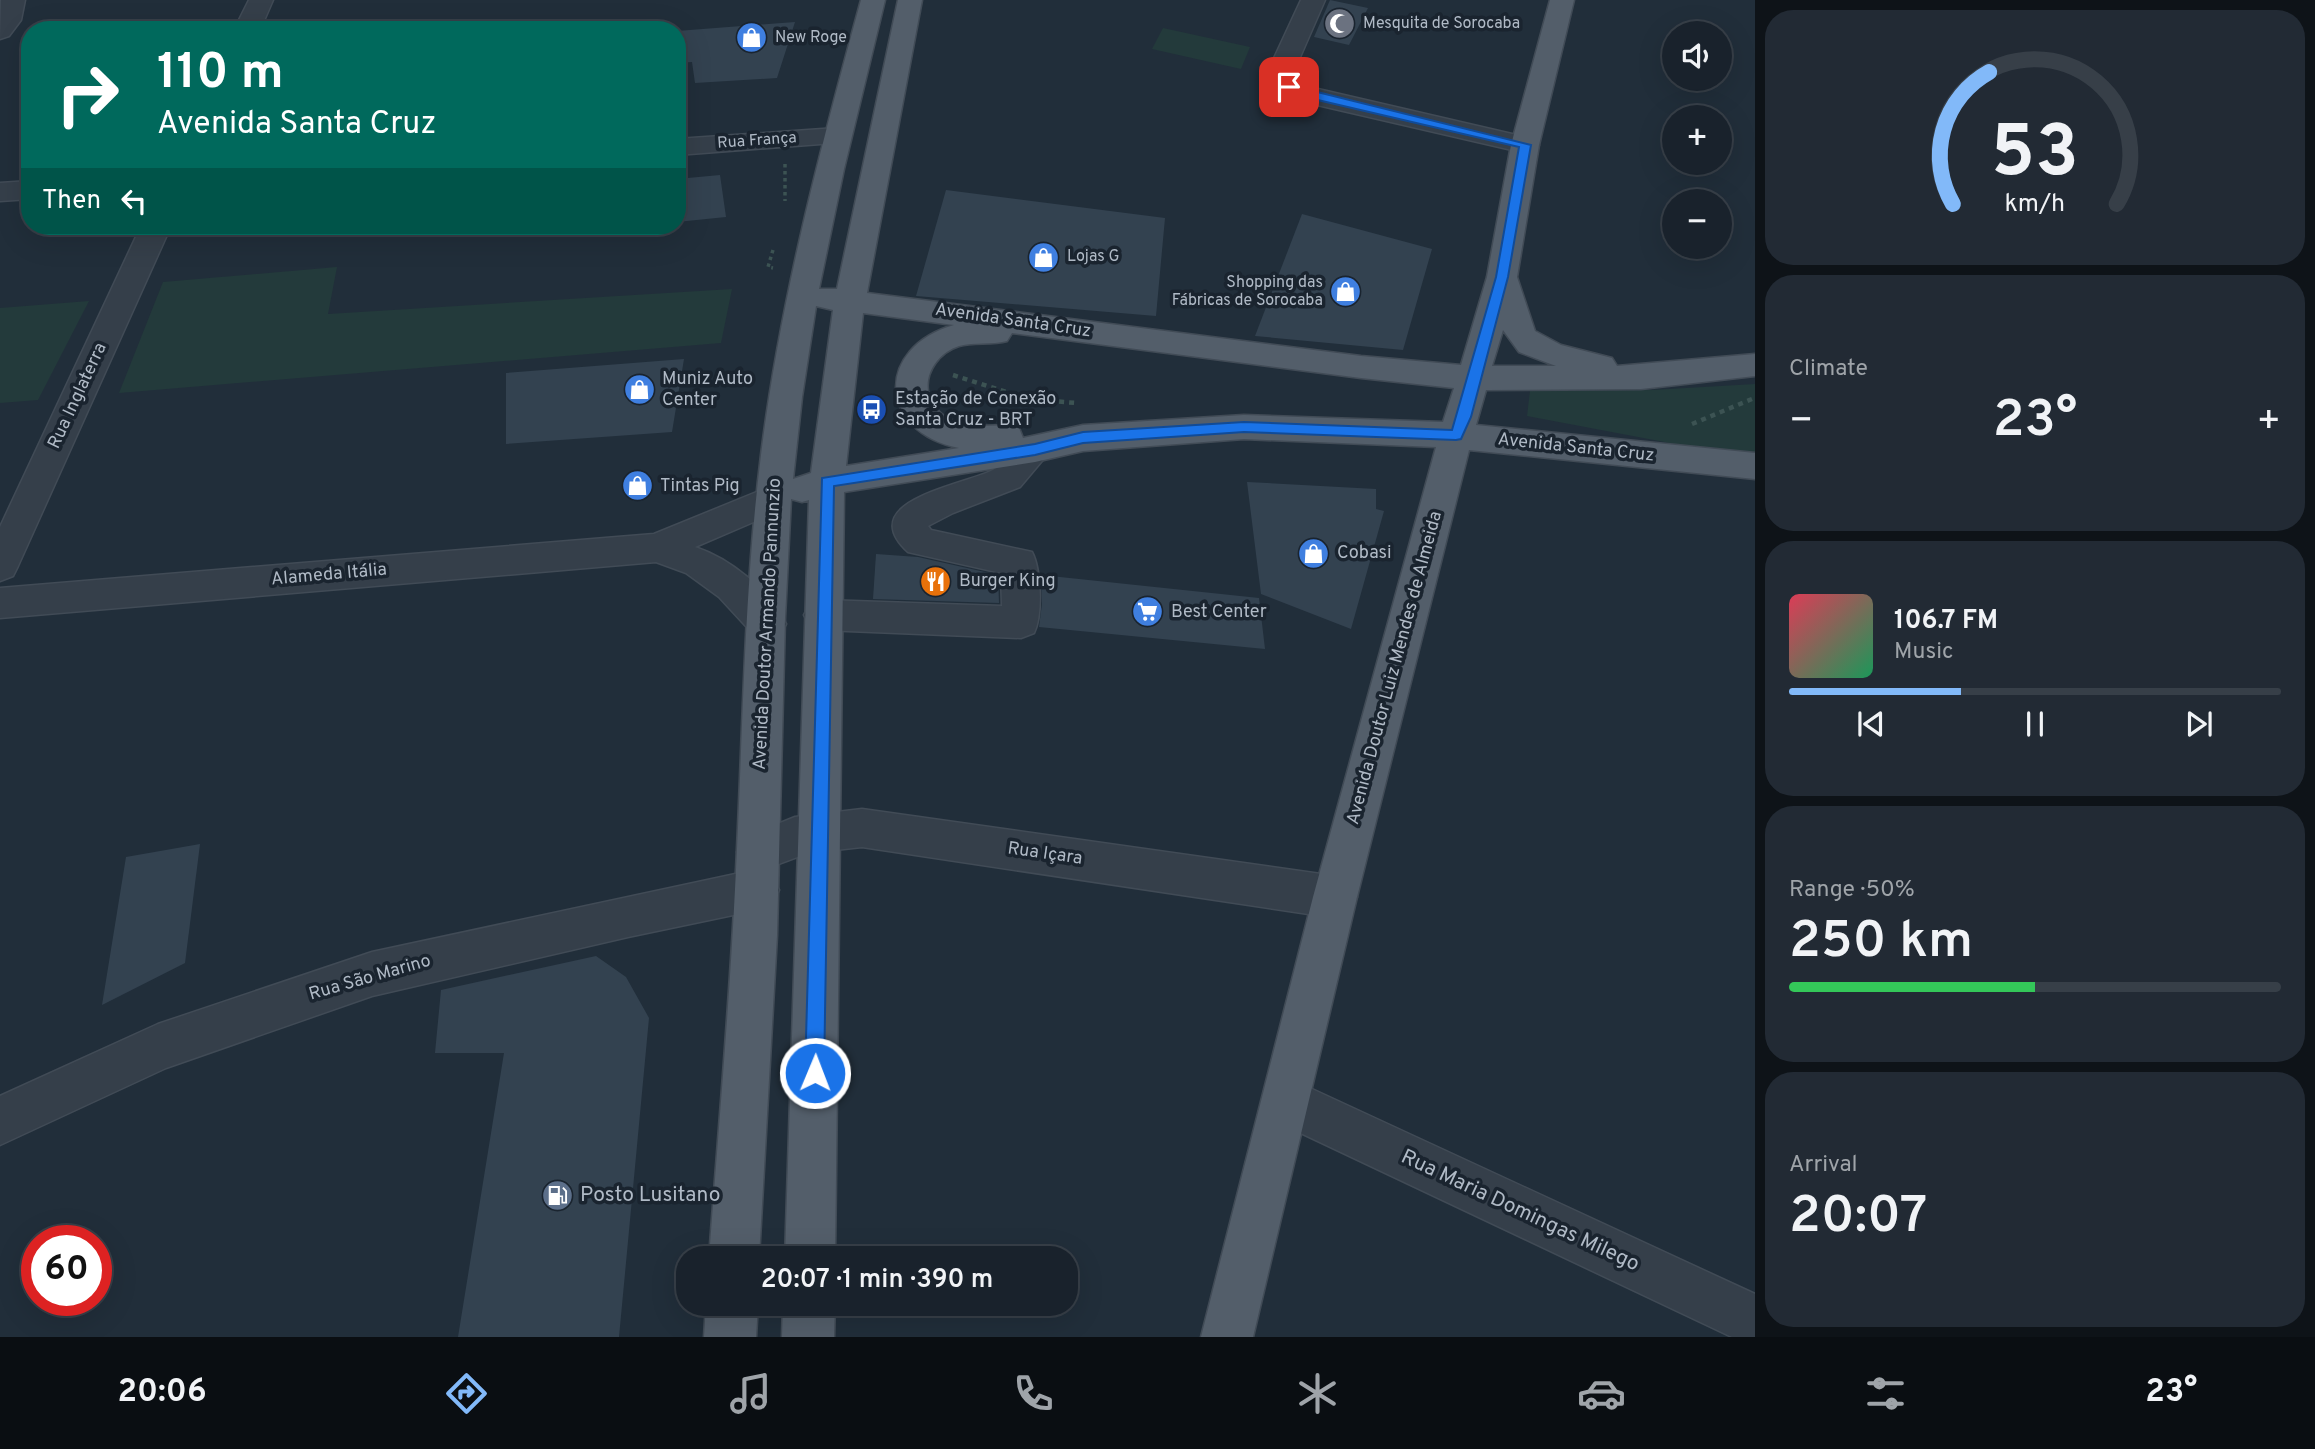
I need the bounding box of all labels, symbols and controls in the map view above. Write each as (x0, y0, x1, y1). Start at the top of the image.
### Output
mosque icon: Mesquita de Sorocaba (1323, 7, 1357, 41)
place label: Mesquita de Sorocaba (1363, 14, 1520, 34)
shop icon: New Roge (735, 21, 769, 55)
map controls (1662, 21, 1732, 259)
button: sound (1662, 21, 1732, 91)
place label: New Roge (775, 28, 847, 48)
text: 110 m (157, 44, 284, 106)
icon: right (42, 49, 133, 140)
pin (1259, 57, 1319, 117)
icon: arrive (1270, 68, 1308, 106)
text: Avenida Santa Cruz (157, 105, 436, 145)
button: + (1662, 105, 1732, 175)
text: 53 (1991, 110, 2079, 202)
street label: Rua França (717, 128, 797, 154)
icon: left (115, 182, 153, 220)
text: Then (42, 185, 101, 218)
button: − (1662, 189, 1732, 259)
text: km/h (2005, 189, 2065, 221)
shop icon: Lojas G (1027, 240, 1061, 274)
place label: Lojas G (1067, 247, 1120, 267)
place label: Shopping das Fábricas de Sorocaba (1172, 273, 1323, 311)
shop icon: Shopping das Fábricas de Sorocaba (1329, 275, 1363, 309)
street label: Avenida Santa Cruz (934, 299, 1092, 343)
street label: Rua Inglaterra (43, 339, 113, 453)
text: Climate (1789, 355, 1868, 384)
place label: Muniz Auto Center (662, 368, 753, 412)
shop icon: Muniz Auto Center (622, 372, 656, 406)
place label: Estação de Conexão Santa Cruz - BRT (895, 388, 1056, 432)
text: 23° (1993, 389, 2077, 455)
bus stop icon: Estação de Conexão Santa Cruz - BRT (855, 392, 889, 426)
text: − (1789, 398, 1814, 447)
text: + (2256, 398, 2281, 447)
street label: Avenida Santa Cruz (1497, 428, 1655, 468)
shop icon: Tintas Pig (620, 469, 654, 503)
place label: Tintas Pig (660, 475, 740, 498)
street label: Avenida Doutor Armando Pannunzio (749, 477, 787, 771)
street label: Avenida Doutor Luiz Mendes de Almeida (1342, 509, 1448, 827)
shop icon: Cobasi (1297, 536, 1331, 570)
place label: Cobasi (1337, 542, 1392, 565)
street label: Alameda Itália (270, 558, 388, 592)
restaurant icon: Burger King (919, 564, 953, 598)
place label: Burger King (959, 570, 1056, 593)
supermarket icon: Best Center (1131, 595, 1165, 629)
place label: Best Center (1171, 601, 1267, 624)
text: 106.7 FM (1894, 605, 1998, 638)
text: Music (1894, 638, 1954, 667)
icon: previous (1852, 705, 1890, 743)
icon: pause (2016, 705, 2054, 743)
icon: next (2180, 705, 2218, 743)
street label: Rua Içara (1006, 837, 1084, 871)
text: Range · 50% (1789, 876, 1915, 905)
text: 250 km (1789, 910, 1973, 976)
street label: Rua São Marino (306, 950, 434, 1006)
position arrow (778, 1036, 852, 1110)
street label: Rua Maria Domingas Milego (1396, 1144, 1644, 1278)
text: Arrival (1789, 1151, 1858, 1180)
fuel station icon: Posto Lusitano (540, 1178, 574, 1212)
place label: Posto Lusitano (580, 1182, 720, 1209)
text: 20:07 (1789, 1185, 1927, 1251)
speed limit sign: 60 (21, 1225, 112, 1316)
text: 20:07 · 1 min · 390 m (761, 1264, 993, 1297)
icon: directions (442, 1369, 491, 1418)
icon: music (726, 1369, 775, 1418)
icon: phone (1009, 1369, 1058, 1418)
icon: climate (1293, 1369, 1342, 1418)
icon: car (1577, 1369, 1626, 1418)
icon: filters (1861, 1369, 1910, 1418)
text: 20:06 (117, 1373, 207, 1413)
text: 23° (2145, 1373, 2197, 1413)

